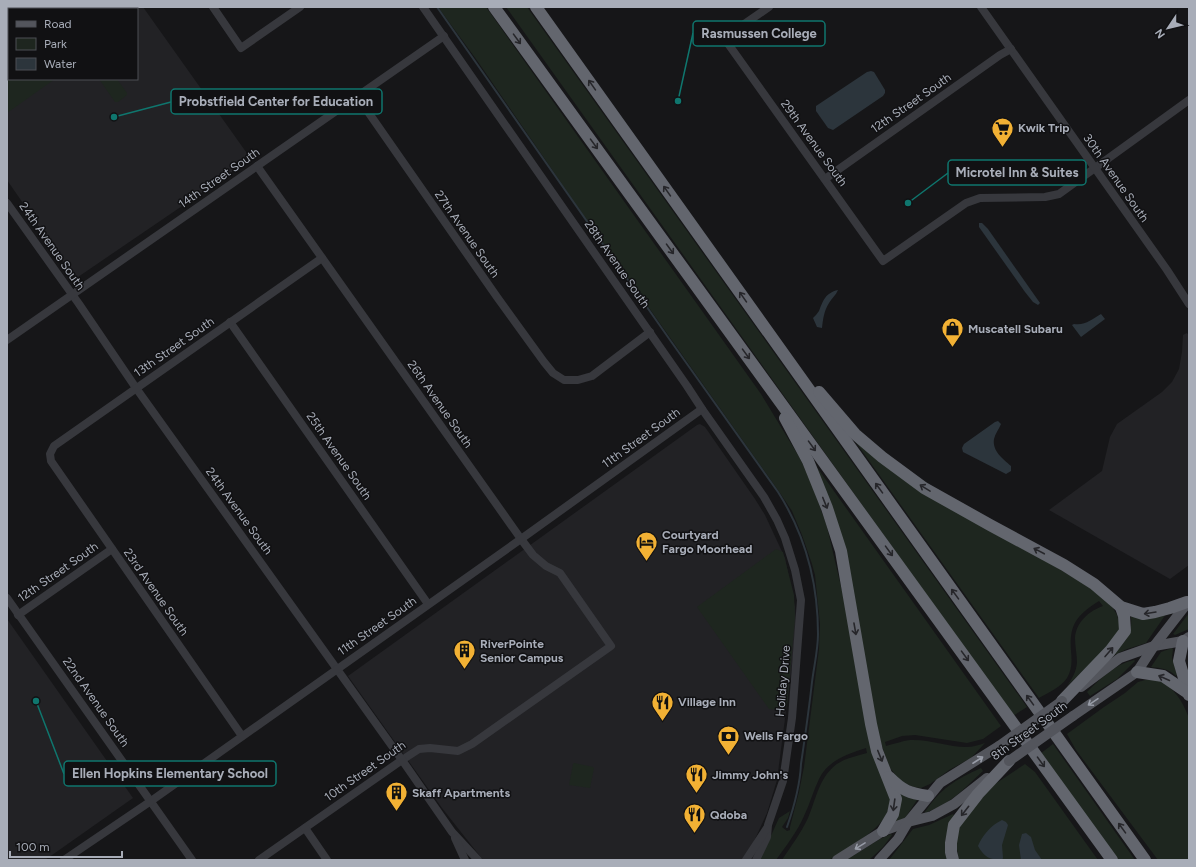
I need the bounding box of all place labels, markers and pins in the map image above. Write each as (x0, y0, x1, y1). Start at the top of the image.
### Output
callout: Rasmussen College (693, 21, 825, 46)
callout: Probstfield Center for Education (171, 89, 382, 114)
supermarket icon: Kwik Trip (990, 115, 1016, 148)
place label: Kwik Trip (1018, 121, 1070, 135)
callout: Microtel Inn & Suites (948, 160, 1086, 185)
shop icon: Muscatell Subaru (940, 316, 966, 349)
place label: Muscatell Subaru (968, 322, 1063, 336)
place label: Courtyard Fargo Moorhead (662, 528, 752, 556)
hotel icon: Courtyard Fargo Moorhead (633, 529, 659, 562)
place label: RiverPointe Senior Campus (480, 637, 564, 665)
building icon: RiverPointe Senior Campus (451, 638, 477, 671)
restaurant icon: Village Inn (650, 689, 676, 722)
place label: Village Inn (678, 695, 736, 709)
bank icon: Wells Fargo (715, 723, 741, 756)
place label: Wells Fargo (744, 729, 808, 743)
callout: Ellen Hopkins Elementary School (64, 761, 276, 786)
restaurant icon: Jimmy John's (684, 762, 710, 795)
place label: Jimmy John's (712, 768, 788, 782)
building icon: Skaff Apartments (383, 780, 409, 813)
place label: Skaff Apartments (412, 786, 510, 800)
restaurant icon: Qdoba (682, 802, 708, 835)
place label: Qdoba (710, 808, 747, 822)

